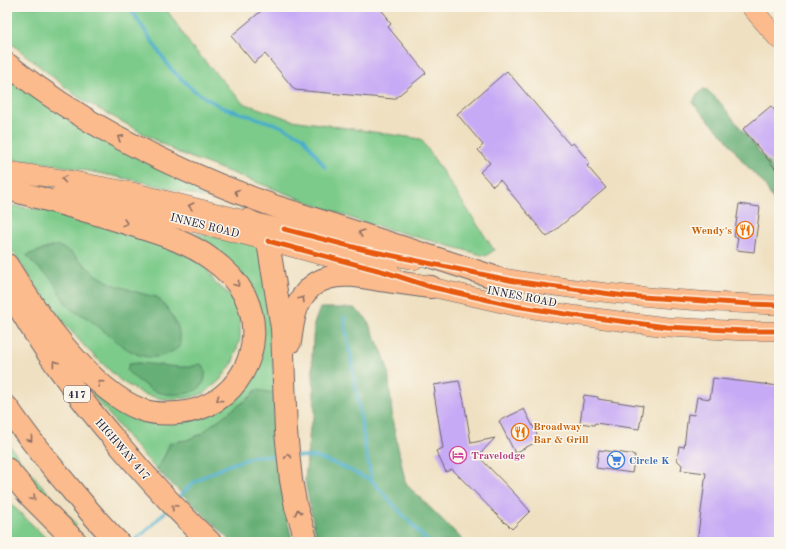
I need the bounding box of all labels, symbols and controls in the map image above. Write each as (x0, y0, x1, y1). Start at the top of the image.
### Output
one-way arrow (116, 135, 124, 142)
one-way arrow (61, 176, 67, 184)
one-way arrow (234, 189, 241, 197)
one-way arrow (188, 202, 195, 211)
street label: INNES ROAD (169, 213, 241, 240)
one-way arrow (121, 218, 128, 227)
restaurant icon: Wendy's (735, 220, 755, 240)
place label: Wendy's (691, 226, 732, 237)
one-way arrow (357, 230, 364, 238)
one-way arrow (232, 280, 239, 287)
street label: INNES ROAD (486, 285, 558, 310)
one-way arrow (297, 296, 304, 303)
one-way arrow (53, 361, 60, 368)
one-way arrow (98, 381, 105, 388)
road number: 417 (64, 386, 90, 402)
one-way arrow (216, 394, 223, 401)
street label: HIGHWAY 417 (92, 417, 151, 483)
restaurant icon: Broadway Bar & Grill (510, 422, 530, 442)
place label: Broadway Bar & Grill (533, 422, 589, 446)
one-way arrow (25, 435, 33, 442)
hotel icon: Travelodge (448, 445, 468, 465)
supermarket icon: Circle K (606, 450, 626, 470)
place label: Travelodge (471, 451, 525, 462)
one-way arrow (284, 453, 293, 459)
place label: Circle K (629, 456, 670, 467)
one-way arrow (28, 493, 36, 501)
one-way arrow (172, 504, 179, 512)
one-way arrow (294, 508, 303, 515)

